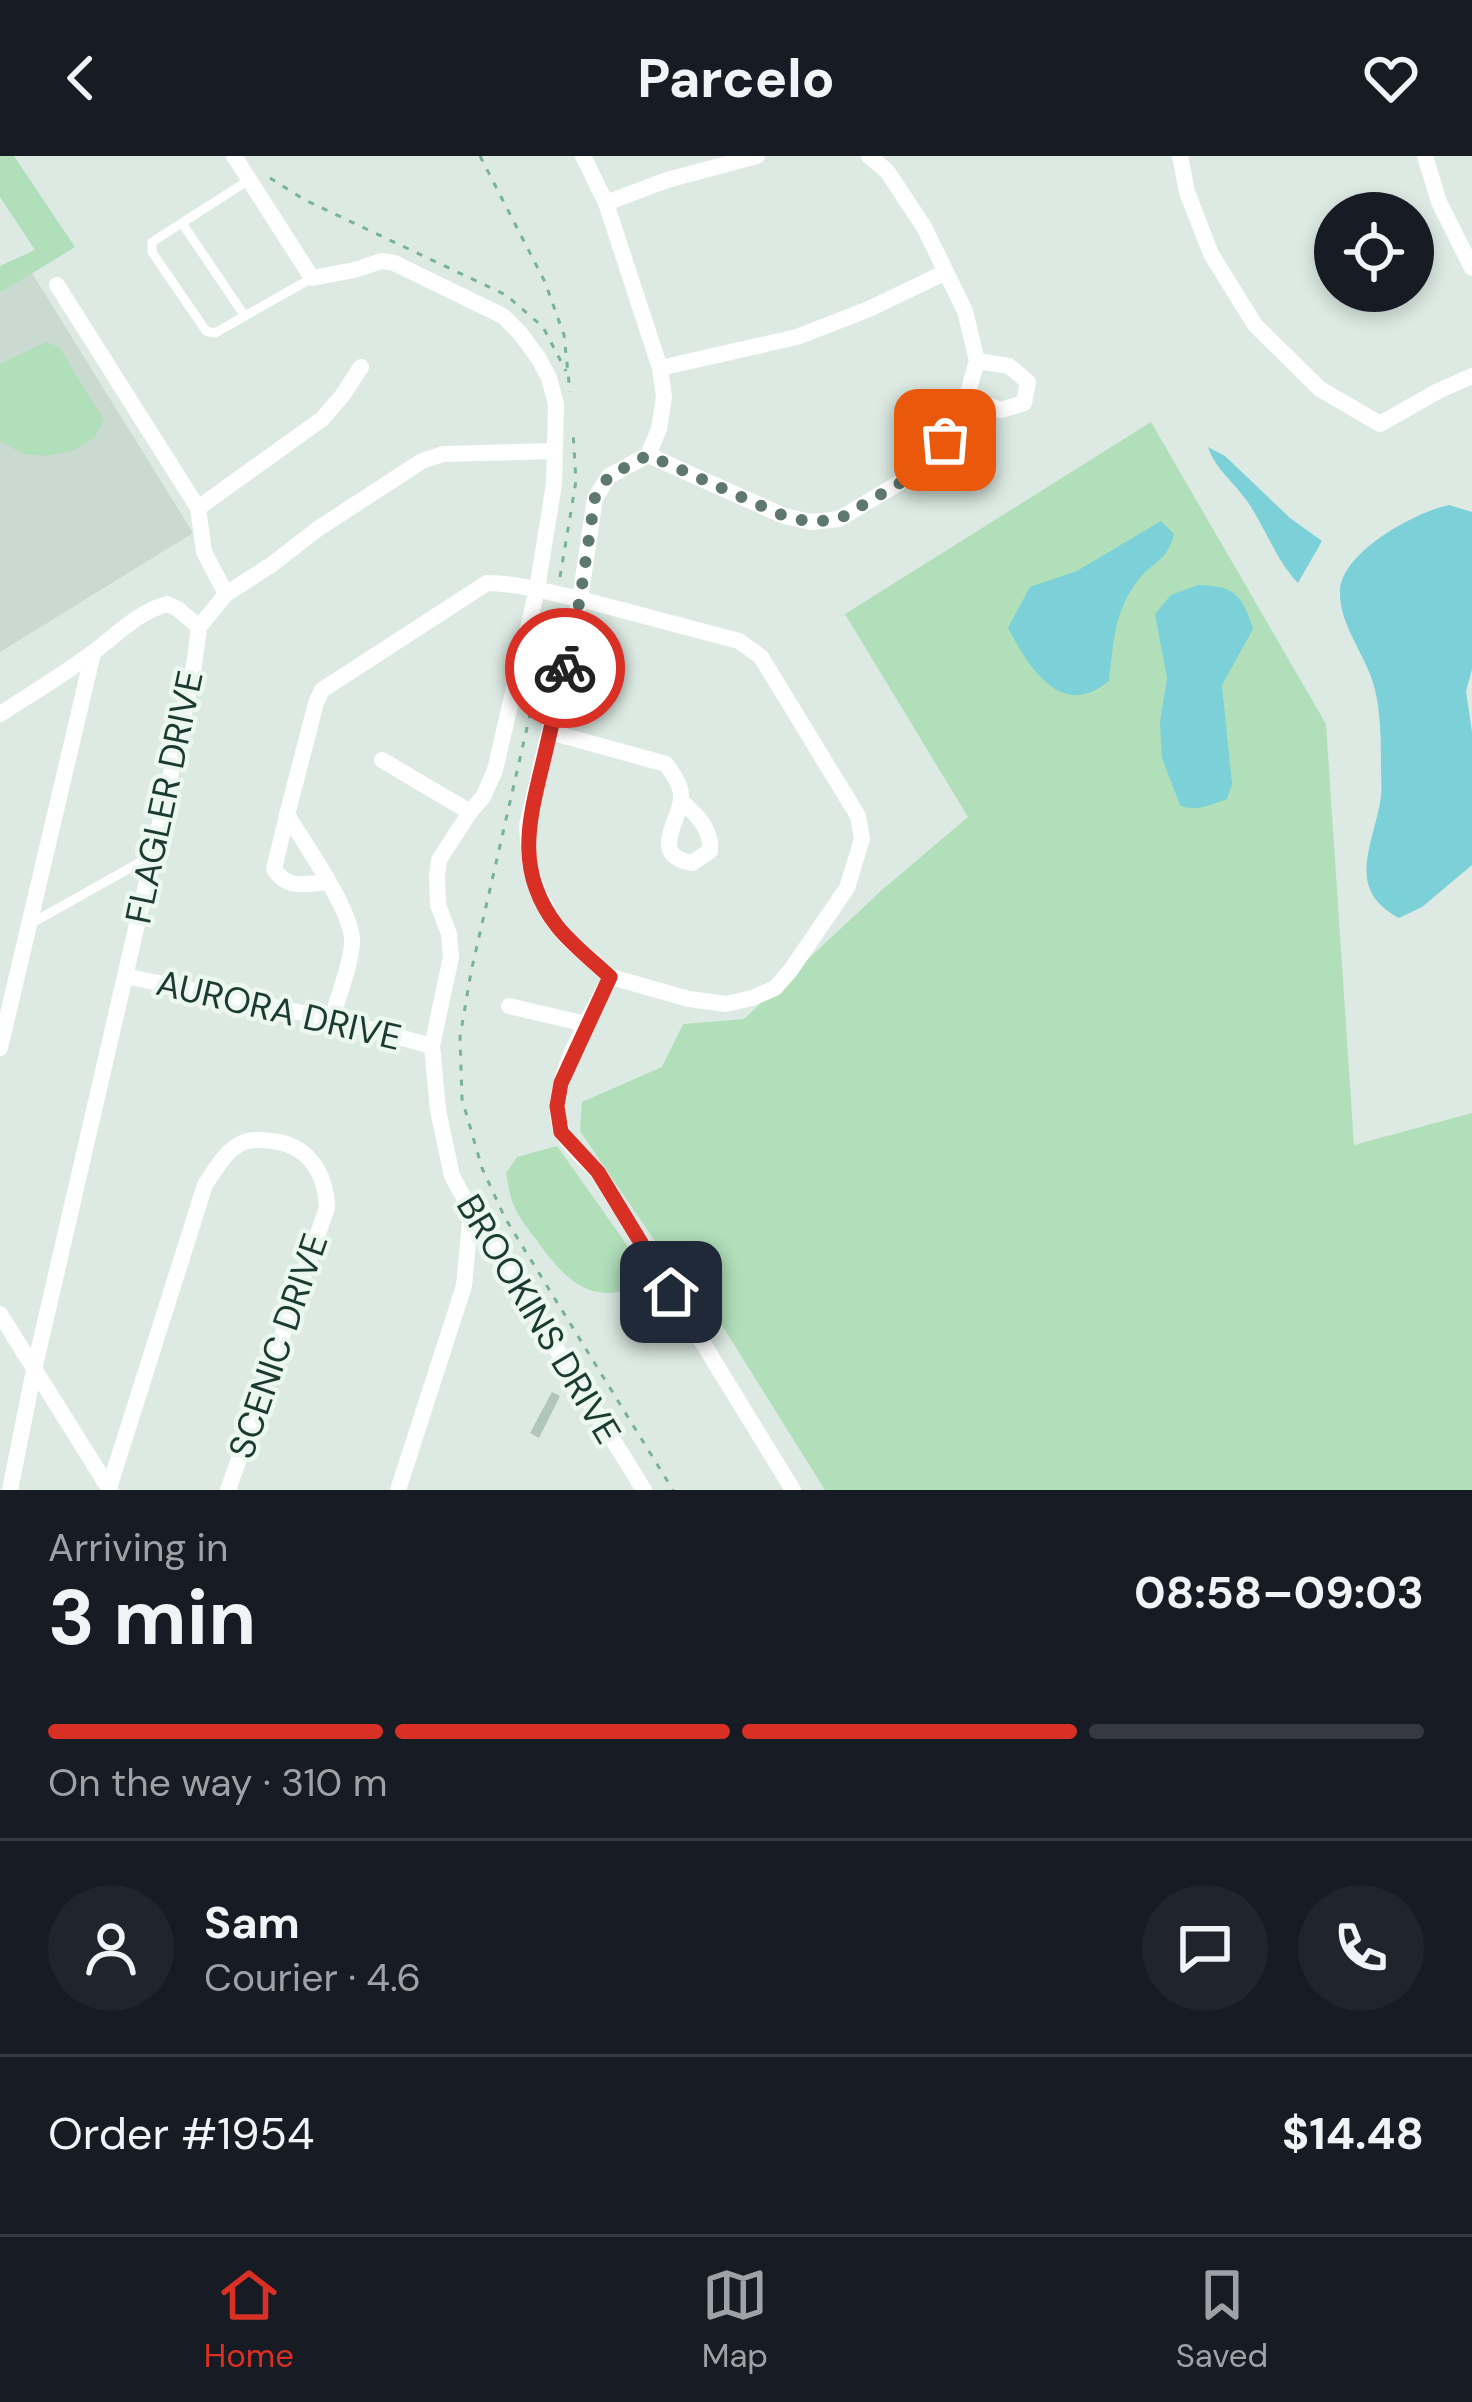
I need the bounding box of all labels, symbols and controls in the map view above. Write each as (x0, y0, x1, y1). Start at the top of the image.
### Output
text: Parcelo (637, 43, 835, 114)
icon: back (48, 45, 114, 111)
icon: heart (1358, 45, 1424, 111)
map controls (1314, 192, 1434, 312)
button: locate (1314, 192, 1434, 312)
pin (894, 389, 996, 491)
icon: bag (912, 407, 978, 473)
courier (505, 608, 625, 728)
icon: bike (532, 635, 598, 701)
street label: FLAGLER DRIVE (114, 666, 214, 928)
street label: AURORA DRIVE (152, 959, 406, 1061)
street label: BROOKINS DRIVE (446, 1186, 632, 1452)
street label: SCENIC DRIVE (218, 1227, 338, 1465)
pin (620, 1241, 722, 1343)
icon: home (638, 1259, 704, 1325)
text: Arriving in (48, 1522, 228, 1573)
text: 08:58–09:03 (1134, 1563, 1424, 1622)
text: 3 min (48, 1567, 256, 1668)
text: On the way · 310 m (48, 1757, 387, 1808)
button: person (48, 1885, 174, 2011)
button: chat (1142, 1885, 1268, 2011)
button: phone (1298, 1885, 1424, 2011)
text: Sam (204, 1893, 300, 1952)
text: Courier · 4.6 (204, 1952, 421, 2003)
text: Order #1954 (48, 2104, 314, 2163)
text: $14.48 (1282, 2104, 1424, 2163)
tab: Home (204, 2262, 294, 2377)
tab: Map (702, 2262, 768, 2377)
tab: Saved (1176, 2262, 1268, 2377)

